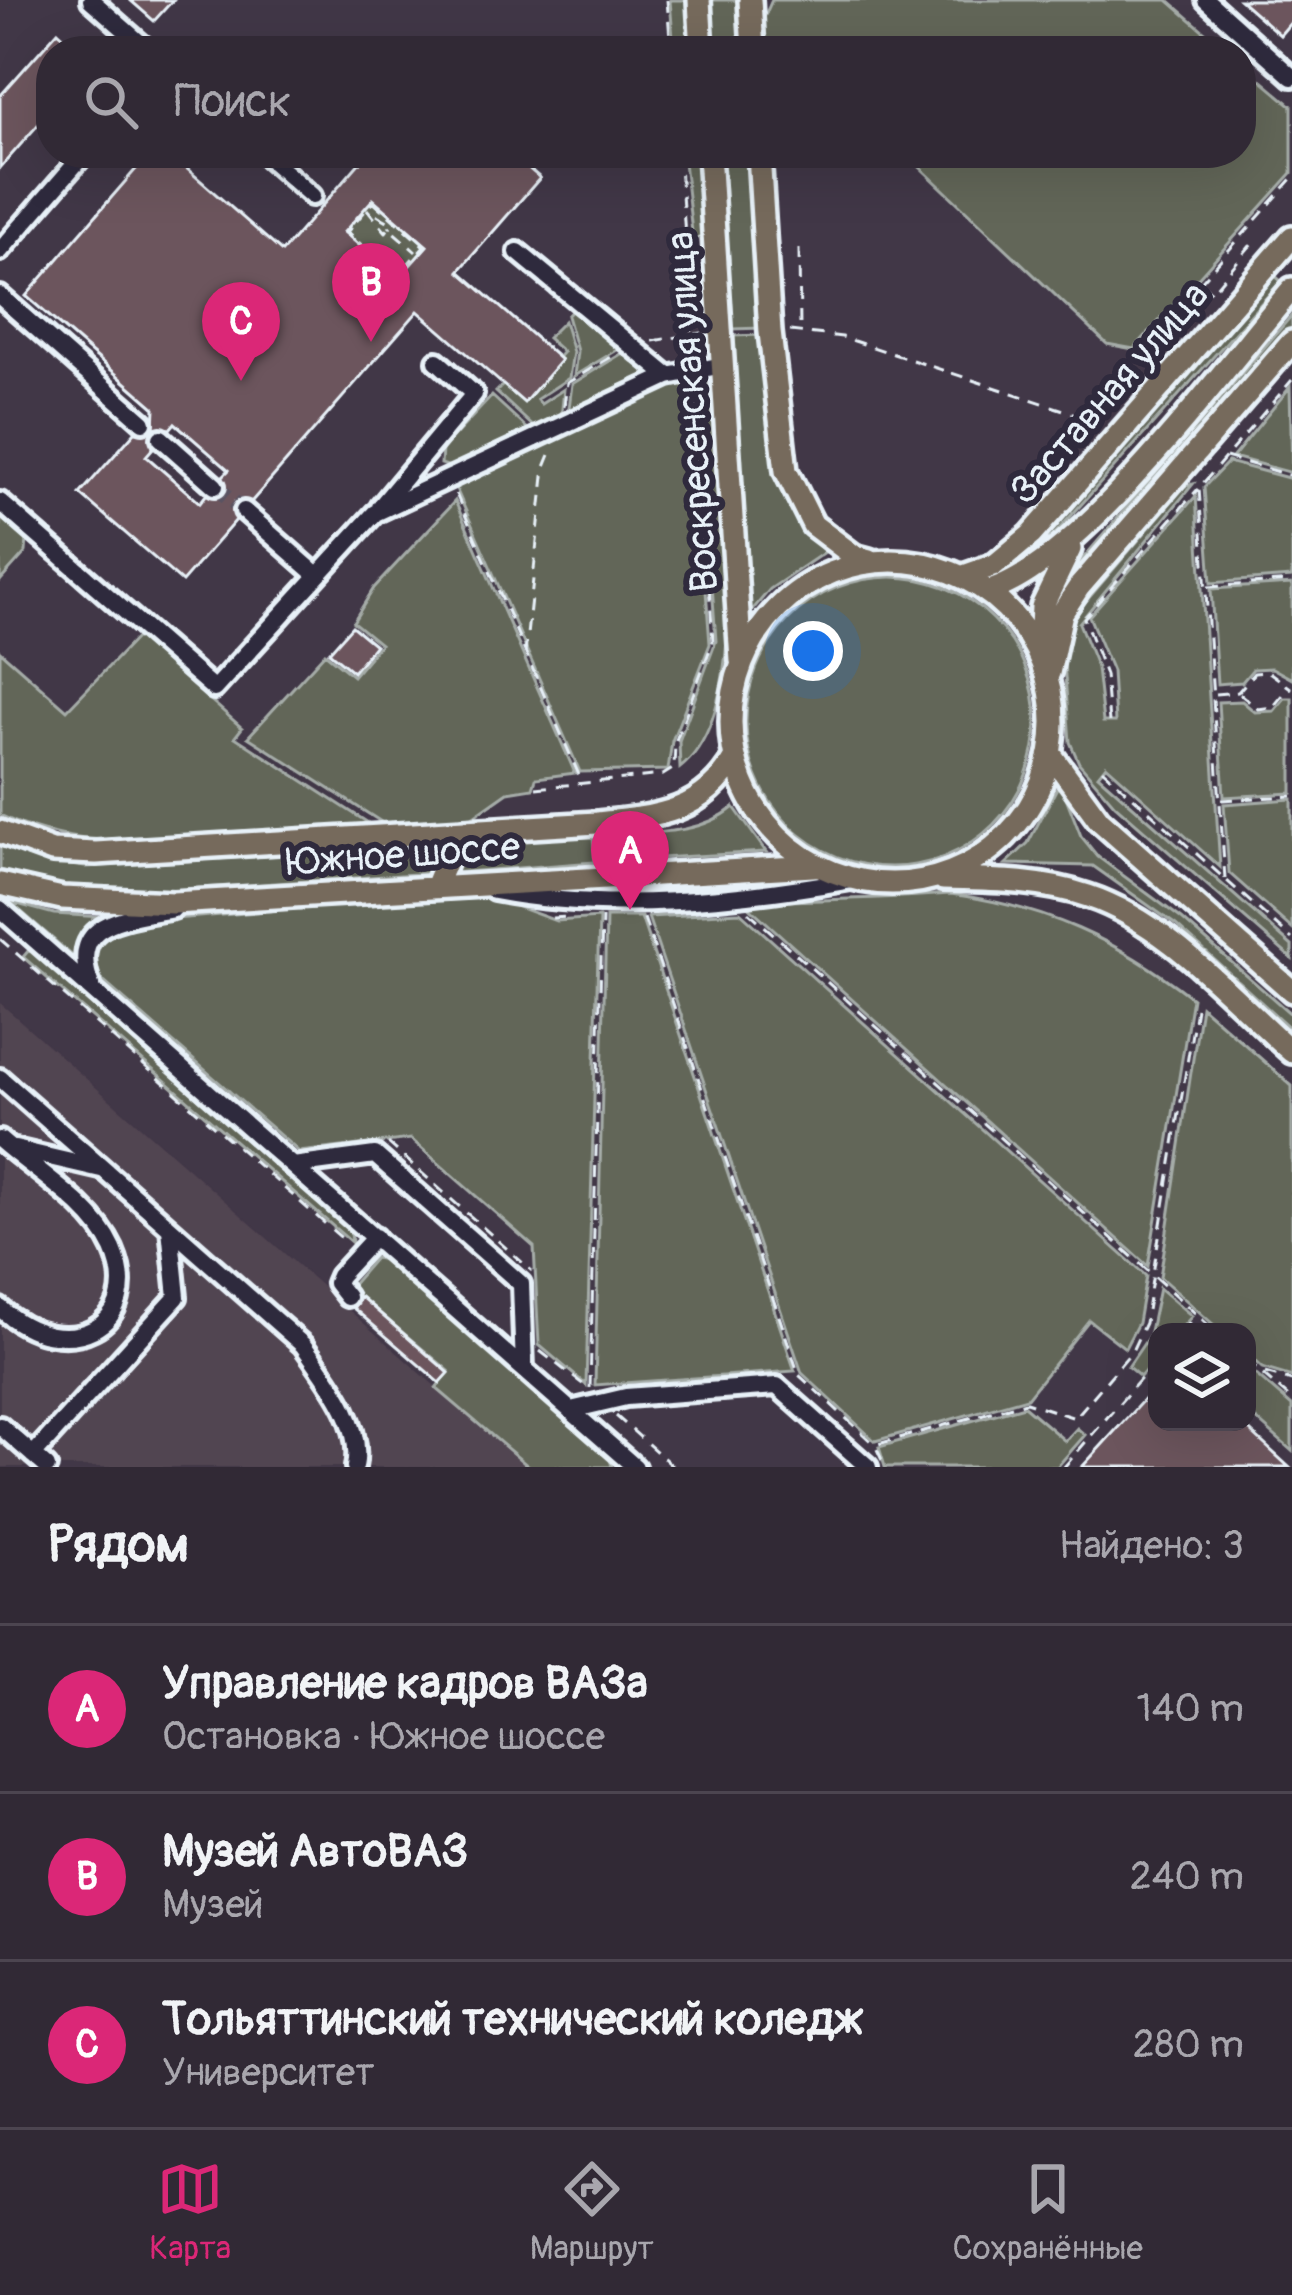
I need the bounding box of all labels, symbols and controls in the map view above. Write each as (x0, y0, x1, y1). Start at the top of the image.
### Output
search box (36, 36, 1256, 168)
icon: search (78, 69, 144, 135)
text: Поиск (174, 74, 291, 130)
street label: Воскресенская улица (655, 230, 730, 594)
pin: B (332, 243, 410, 342)
street label: Заставная улица (999, 272, 1219, 514)
pin: C (202, 282, 280, 381)
your location (783, 621, 843, 681)
pin: A (591, 811, 669, 910)
street label: Южное шоссе (285, 822, 522, 887)
map controls (1148, 1323, 1256, 1431)
button: layers (1148, 1323, 1256, 1431)
text: Рядом (48, 1513, 189, 1577)
text: Найдено: 3 (1059, 1521, 1244, 1570)
text: Управление кадров ВАЗа (162, 1656, 648, 1712)
text: A (74, 1684, 100, 1733)
text: 140 m (1136, 1684, 1244, 1733)
text: Остановка · Южное шоссе (162, 1712, 605, 1761)
text: Музей АвтоВАЗ (162, 1824, 469, 1880)
text: B (76, 1852, 98, 1901)
text: 240 m (1130, 1852, 1244, 1901)
text: Музей (162, 1880, 263, 1929)
text: Тольяттинский технический коледж (162, 1992, 863, 2048)
text: C (75, 2020, 99, 2069)
text: 280 m (1133, 2020, 1244, 2069)
text: Университет (162, 2048, 375, 2097)
tab: Карта (149, 2156, 231, 2269)
tab: Маршрут (530, 2156, 654, 2269)
tab: Сохранённые (952, 2156, 1143, 2269)

